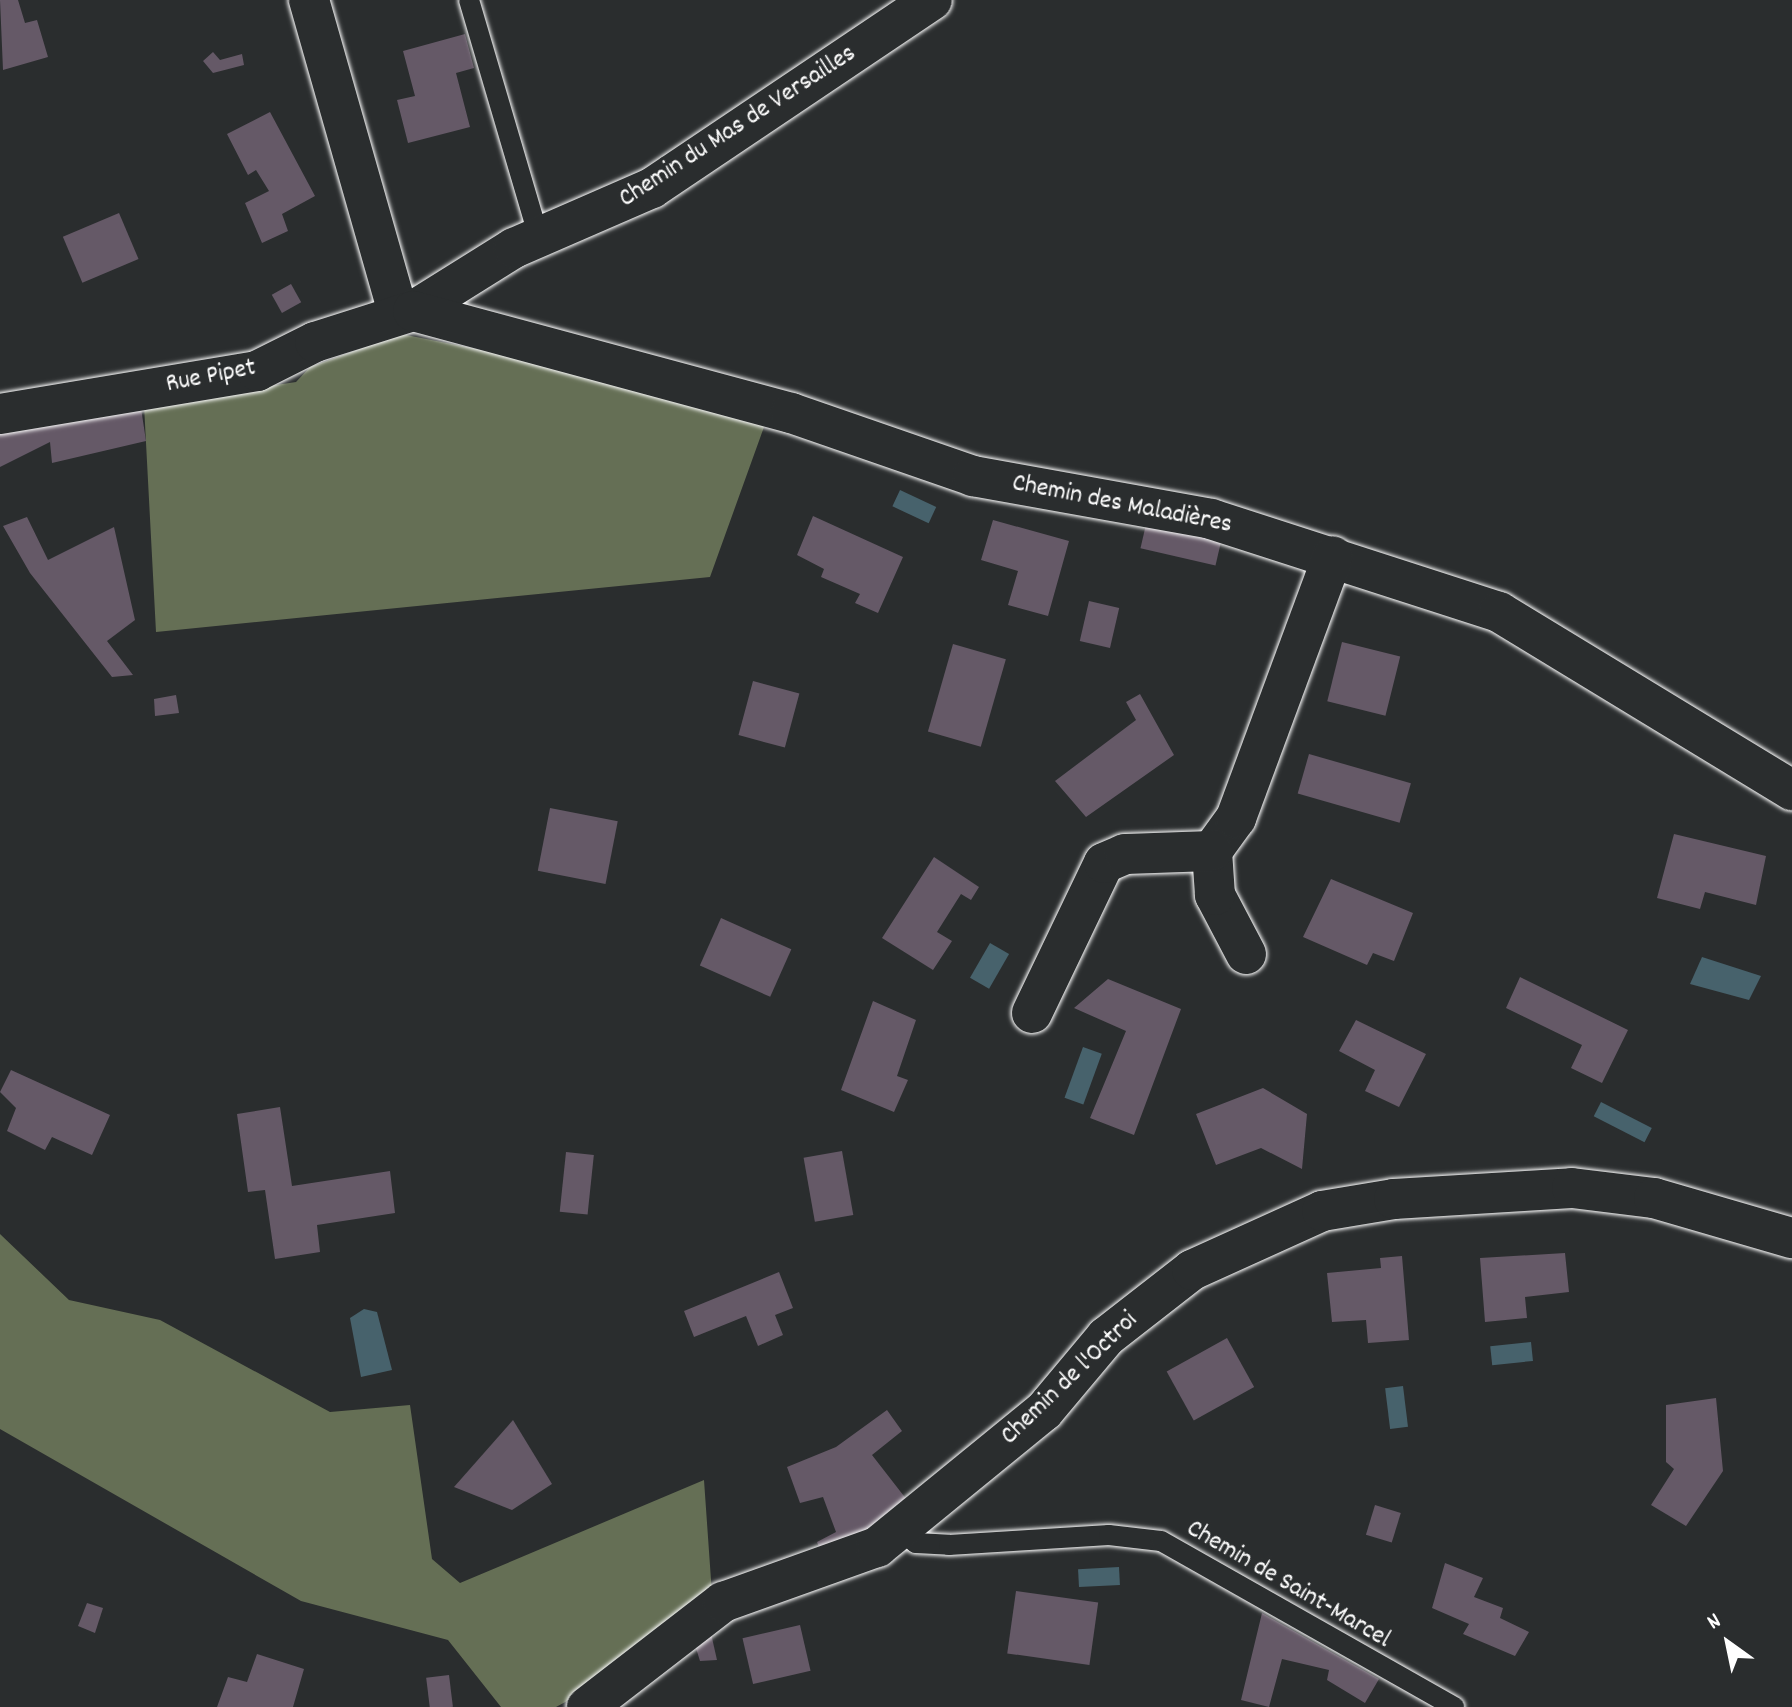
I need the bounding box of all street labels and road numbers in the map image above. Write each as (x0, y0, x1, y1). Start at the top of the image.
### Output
street label: Chemin du Mas de Versailles (614, 39, 862, 215)
street label: Rue Pipet (163, 353, 259, 401)
street label: Chemin des Maladières (1009, 468, 1235, 542)
street label: Chemin de l'Octroi (995, 1306, 1145, 1452)
street label: Chemin de Saint-Marcel (1180, 1514, 1396, 1656)

